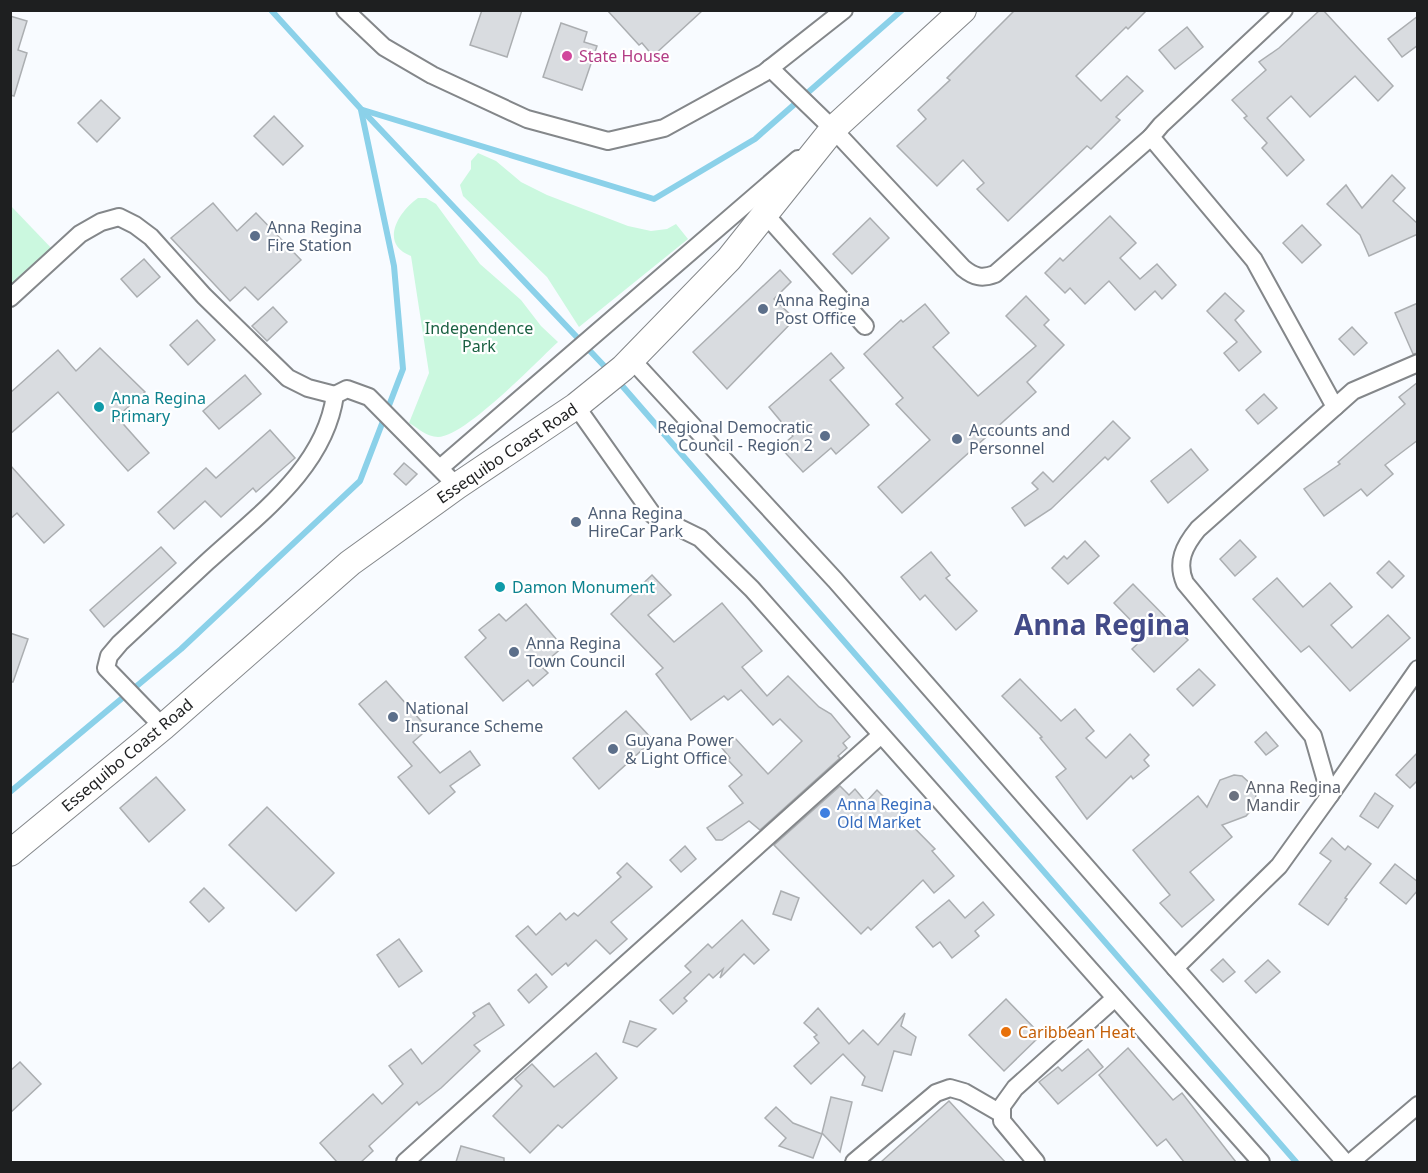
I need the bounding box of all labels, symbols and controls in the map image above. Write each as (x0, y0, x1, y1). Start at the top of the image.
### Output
place label: State House (579, 45, 670, 67)
marker: State House (560, 49, 574, 63)
place label: Anna Regina Fire Station (267, 216, 362, 256)
marker: Anna Regina Fire Station (248, 229, 262, 243)
place label: Anna Regina Post Office (775, 289, 870, 329)
marker: Anna Regina Post Office (756, 302, 770, 316)
park label: Independence Park (425, 317, 533, 357)
place label: Anna Regina Primary (111, 387, 206, 427)
street label: Essequibo Coast Road (432, 398, 582, 508)
marker: Anna Regina Primary (92, 400, 106, 414)
place label: Regional Democratic Council - Region 2 (657, 416, 813, 456)
place label: Accounts and Personnel (969, 419, 1070, 459)
marker: Regional Democratic Council - Region 2 (818, 429, 832, 443)
marker: Accounts and Personnel (950, 432, 964, 446)
place label: Anna Regina HireCar Park (588, 502, 683, 542)
marker: Anna Regina HireCar Park (569, 515, 583, 529)
place label: Damon Monument (512, 576, 655, 598)
marker: Damon Monument (493, 580, 507, 594)
district label: Anna Regina (1014, 605, 1190, 643)
place label: Anna Regina Town Council (526, 632, 625, 672)
marker: Anna Regina Town Council (507, 645, 521, 659)
street label: Essequibo Coast Road (56, 693, 198, 817)
place label: National Insurance Scheme (405, 697, 543, 737)
marker: National Insurance Scheme (386, 710, 400, 724)
place label: Guyana Power & Light Office (625, 729, 734, 769)
marker: Guyana Power & Light Office (606, 742, 620, 756)
place label: Anna Regina Mandir (1246, 776, 1341, 816)
marker: Anna Regina Mandir (1227, 789, 1241, 803)
place label: Anna Regina Old Market (837, 793, 932, 833)
marker: Anna Regina Old Market (818, 806, 832, 820)
place label: Caribbean Heat (1018, 1021, 1135, 1043)
marker: Caribbean Heat (999, 1025, 1013, 1039)

